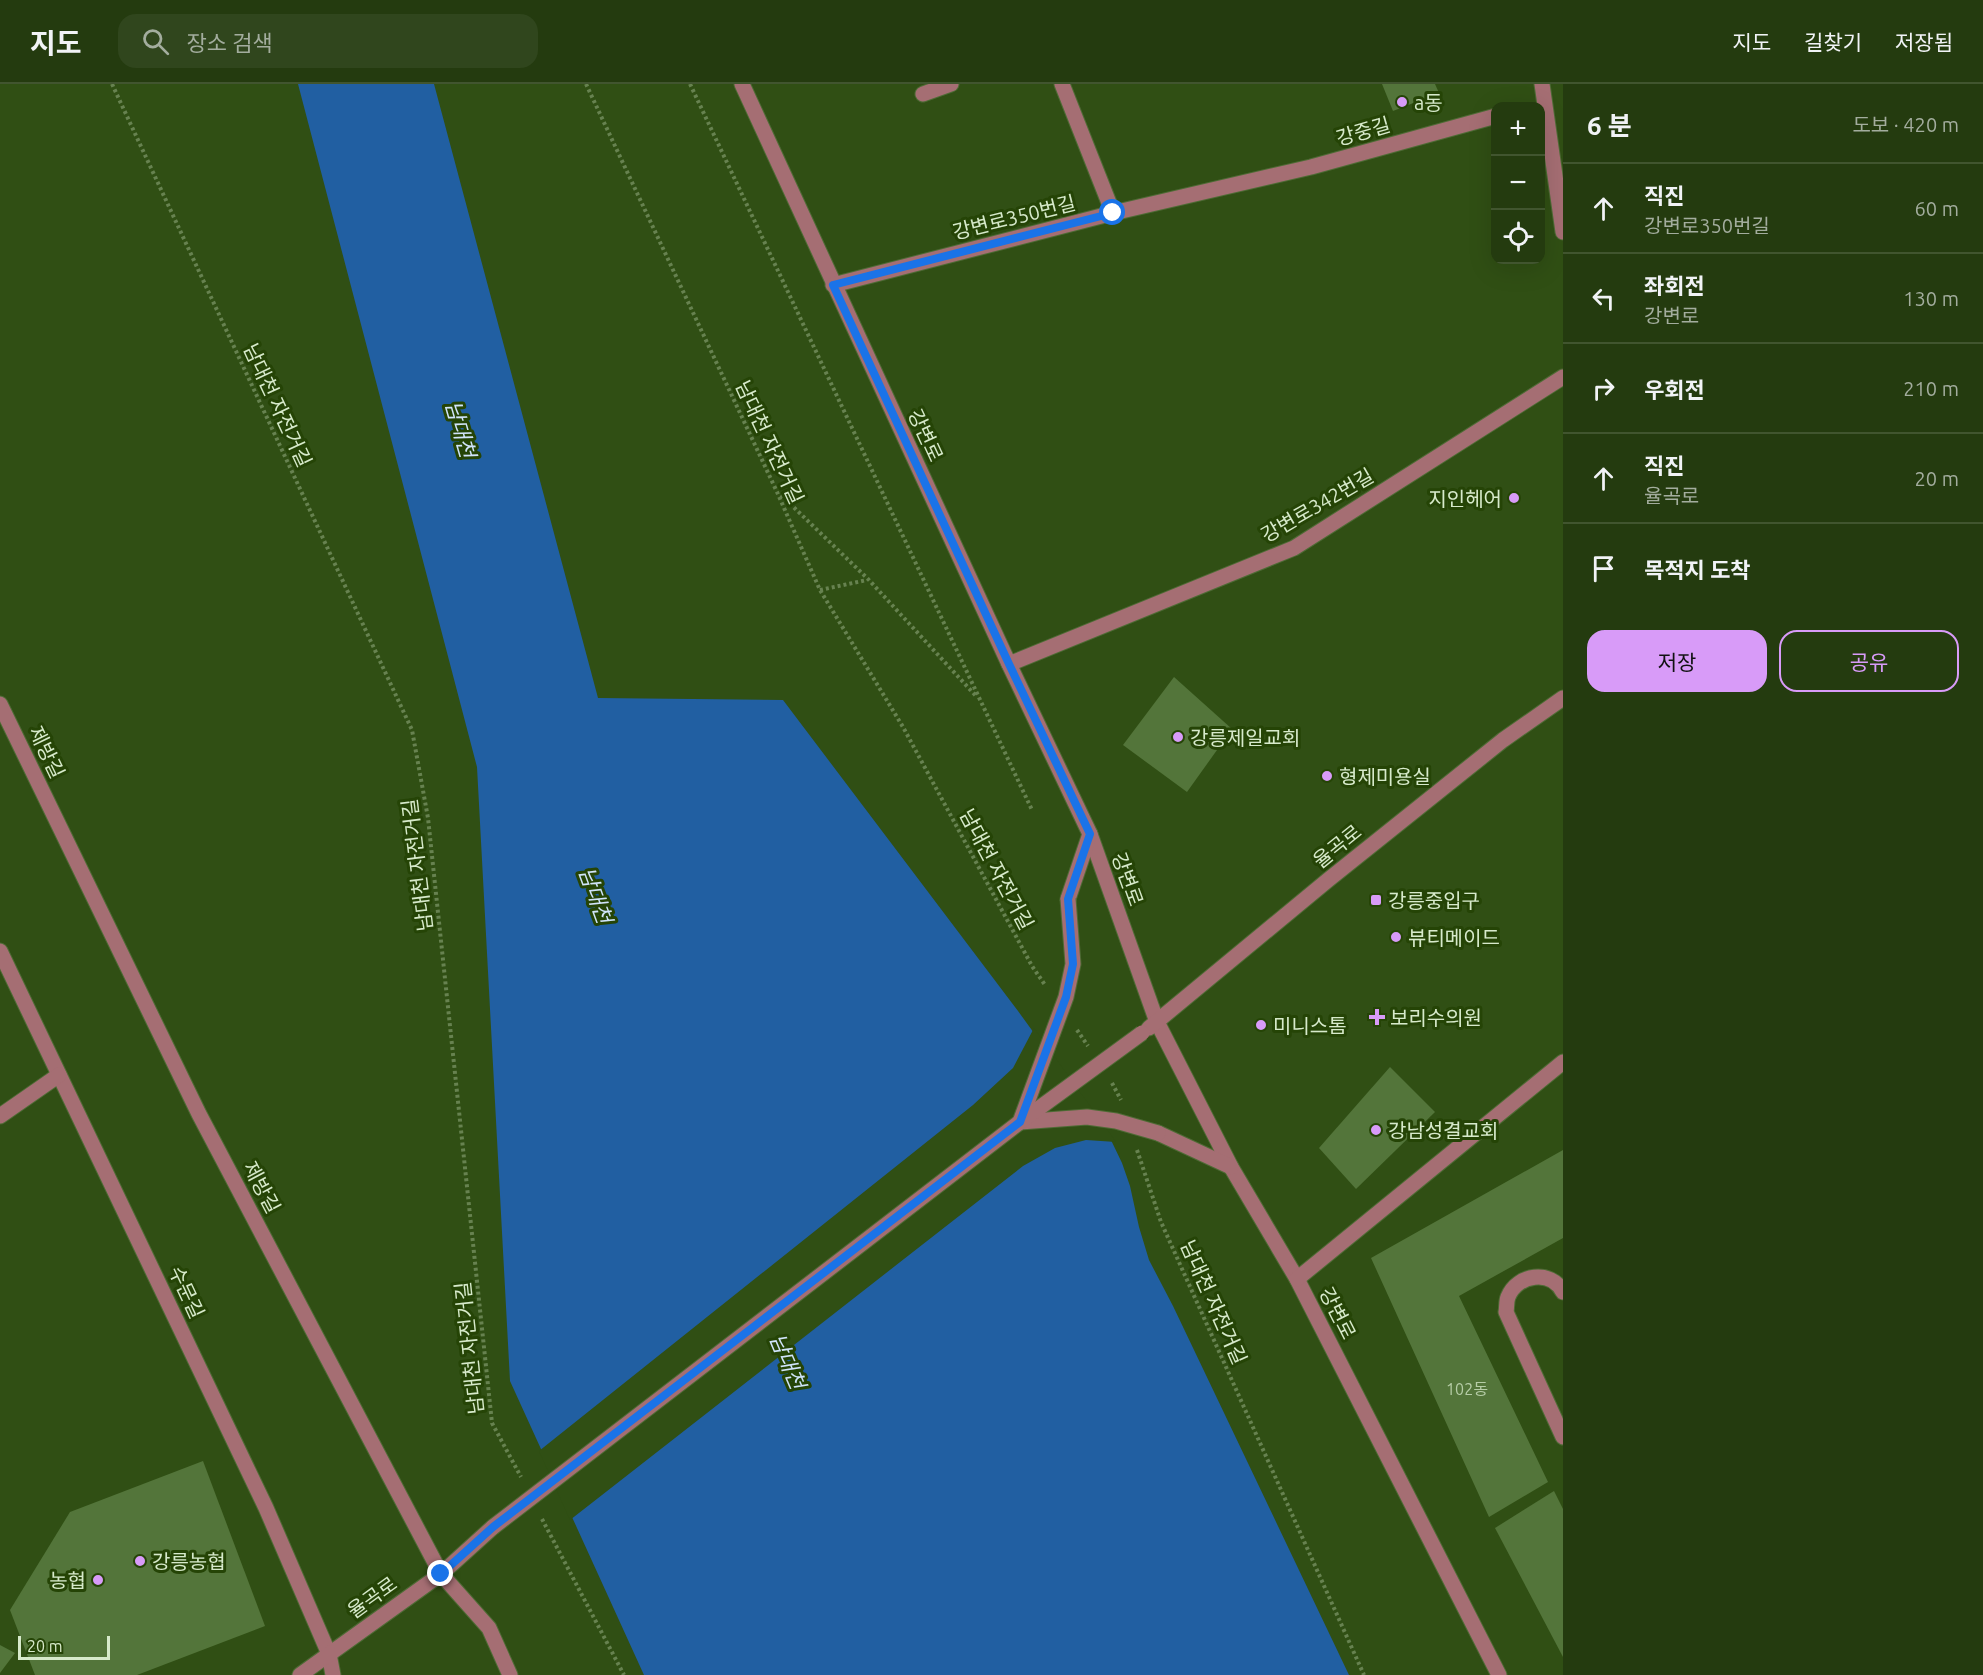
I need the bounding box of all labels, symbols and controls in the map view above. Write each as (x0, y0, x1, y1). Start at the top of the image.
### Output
search box (118, 14, 538, 68)
icon: search (139, 25, 172, 58)
text: 지도 (30, 27, 82, 58)
text: 장소 검색 (187, 30, 273, 55)
text: 지도 (1732, 30, 1771, 54)
text: 길찾기 (1804, 30, 1862, 54)
text: 저장됨 (1895, 30, 1953, 54)
place label: a동 (1414, 91, 1443, 114)
marker: a동 (1395, 95, 1409, 109)
map controls (1491, 102, 1545, 264)
button: + (1491, 102, 1545, 156)
text: 6 분 (1587, 111, 1632, 140)
street label: 강중길 (1333, 112, 1393, 150)
text: 도보 · 420 m (1852, 113, 1959, 136)
button: − (1491, 156, 1545, 210)
text: 직진 (1644, 183, 1684, 208)
street label: 강변로350번길 (950, 191, 1078, 243)
icon: ahead (1587, 192, 1620, 225)
text: 60 m (1915, 197, 1959, 220)
route start (1099, 199, 1125, 225)
button: locate (1491, 210, 1545, 264)
text: 강변로350번길 (1644, 214, 1770, 237)
text: 좌회전 (1644, 273, 1705, 298)
icon: left (1587, 282, 1620, 315)
text: 130 m (1903, 287, 1959, 310)
text: 강변로 (1644, 304, 1699, 327)
street label: 남대천 자전거길 (239, 340, 317, 470)
icon: right (1587, 372, 1620, 405)
street label: 남대천 자전거길 (731, 377, 809, 507)
text: 우회전 (1644, 377, 1705, 402)
text: 210 m (1903, 377, 1959, 400)
water label: 남대천 (441, 398, 481, 463)
street label: 강변로 (904, 405, 948, 465)
text: 직진 (1644, 453, 1684, 478)
icon: ahead (1587, 462, 1620, 495)
street label: 강변로342번길 (1257, 464, 1377, 546)
text: 20 m (1915, 467, 1959, 490)
text: 율곡로 (1644, 484, 1699, 507)
place label: 지인헤어 (1428, 487, 1502, 510)
marker: 지인헤어 (1507, 491, 1521, 505)
icon: arrive (1587, 552, 1620, 585)
text: 목적지 도착 (1644, 557, 1750, 582)
button: 저장 (1587, 630, 1767, 692)
button: 공유 (1779, 630, 1959, 692)
street label: 제방길 (25, 722, 69, 782)
place label: 강릉제일교회 (1190, 726, 1300, 749)
marker: 강릉제일교회 (1171, 730, 1185, 744)
place label: 형제미용실 (1339, 765, 1431, 788)
marker: 형제미용실 (1320, 769, 1334, 783)
street label: 남대천 자전거길 (397, 797, 437, 933)
street label: 남대천 자전거길 (956, 805, 1038, 933)
street label: 율곡로 (1308, 820, 1366, 872)
street label: 강변로 (1108, 849, 1148, 909)
water label: 남대천 (575, 864, 618, 929)
place label: 강릉중입구 (1388, 889, 1480, 912)
marker: 강릉중입구 (1369, 893, 1383, 907)
place label: 뷰티메이드 (1408, 926, 1500, 949)
marker: 뷰티메이드 (1389, 930, 1403, 944)
place label: 보리수의원 (1390, 1006, 1482, 1029)
marker: 보리수의원 (1368, 1008, 1386, 1026)
place label: 미니스톰 (1273, 1014, 1347, 1037)
marker: 미니스톰 (1254, 1018, 1268, 1032)
place label: 강남성결교회 (1388, 1119, 1498, 1142)
marker: 강남성결교회 (1369, 1123, 1383, 1137)
street label: 제방길 (239, 1157, 285, 1217)
street label: 남대천 자전거길 (1176, 1236, 1252, 1368)
street label: 수문길 (165, 1262, 209, 1322)
street label: 남대천 자전거길 (451, 1280, 487, 1416)
street label: 강변로 (1315, 1283, 1361, 1343)
water label: 남대천 (766, 1330, 811, 1395)
house number: 102동 (1446, 1380, 1488, 1398)
place label: 강릉농협 (152, 1550, 226, 1573)
marker: 강릉농협 (133, 1554, 147, 1568)
route end (427, 1560, 453, 1586)
place label: 농협 (49, 1569, 86, 1592)
street label: 율곡로 (343, 1571, 401, 1623)
marker: 농협 (91, 1573, 105, 1587)
scale bar (18, 1633, 110, 1660)
text: 20 m (27, 1637, 63, 1655)

